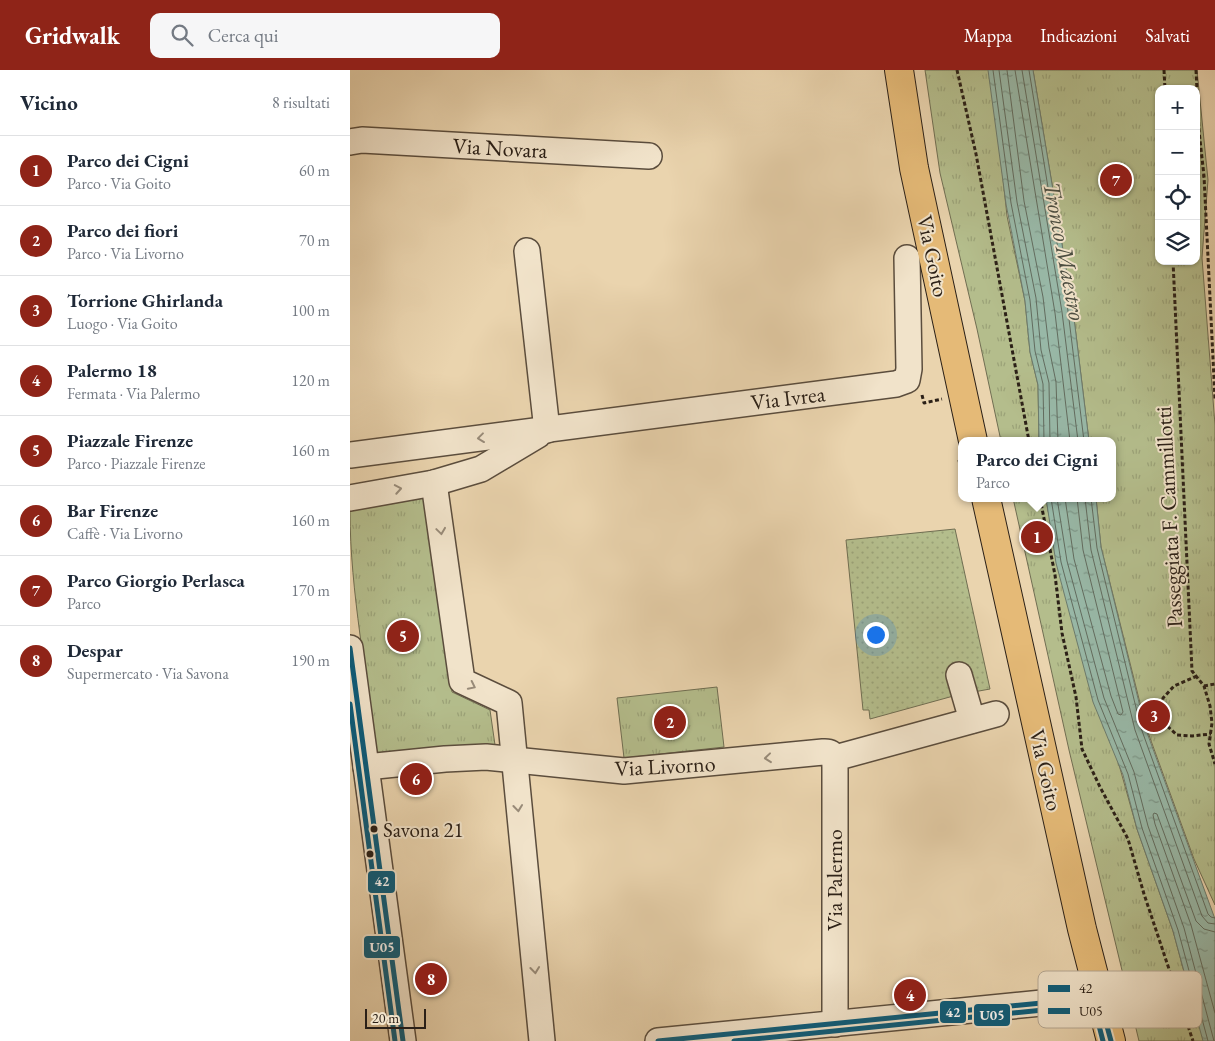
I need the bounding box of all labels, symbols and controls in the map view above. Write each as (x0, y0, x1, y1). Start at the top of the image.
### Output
search box (150, 13, 500, 58)
text: Gridwalk (25, 20, 120, 51)
icon: search (168, 21, 196, 49)
text: Cerca qui (208, 23, 278, 48)
text: Mappa (964, 24, 1012, 47)
text: Indicazioni (1040, 24, 1117, 47)
text: Salvati (1145, 24, 1190, 47)
map controls (1155, 85, 1200, 265)
button: + (1155, 85, 1200, 130)
text: Vicino (20, 89, 78, 116)
text: 8 risultati (272, 92, 330, 113)
button: − (1155, 130, 1200, 175)
street label: Via Novara (452, 131, 548, 165)
text: Parco dei Cigni (67, 148, 189, 173)
text: 1 (32, 160, 40, 181)
text: 60 m (299, 160, 330, 181)
pin: 7 (1100, 161, 1132, 199)
text: Parco · Via Goito (67, 173, 171, 194)
button: locate (1155, 175, 1200, 220)
water label: Tronco Maestro (1036, 179, 1094, 323)
street label: Via Goito (910, 212, 956, 300)
text: Parco dei fiori (67, 218, 178, 243)
button: layers (1155, 220, 1200, 265)
text: 2 (32, 230, 40, 251)
text: 70 m (299, 230, 330, 251)
text: Parco · Via Livorno (67, 243, 184, 264)
text: Torrione Ghirlanda (67, 288, 223, 313)
text: 3 (32, 300, 40, 321)
text: 100 m (291, 300, 330, 321)
text: Luogo · Via Goito (67, 313, 178, 334)
text: Palermo 18 (67, 358, 157, 383)
text: 4 (32, 370, 40, 391)
text: 120 m (291, 370, 330, 391)
street label: Via Ivrea (749, 379, 827, 417)
text: Fermata · Via Palermo (67, 383, 200, 404)
street label: Passeggiata F. Cammillotti (1149, 406, 1189, 628)
text: Piazzale Firenze (67, 428, 193, 453)
one-way arrow (477, 432, 485, 443)
popup (958, 437, 1116, 502)
text: 5 (32, 440, 40, 461)
text: 160 m (291, 440, 330, 461)
text: Parco dei Cigni (976, 447, 1098, 472)
text: Parco · Piazzale Firenze (67, 453, 205, 474)
text: Parco (976, 472, 1010, 493)
one-way arrow (394, 485, 402, 495)
text: Bar Firenze (67, 498, 158, 523)
text: 6 (32, 510, 40, 531)
text: 160 m (291, 510, 330, 531)
pin: 1 (1021, 518, 1053, 556)
text: Caffè · Via Livorno (67, 523, 183, 544)
one-way arrow (435, 527, 445, 535)
text: Parco Giorgio Perlasca (67, 568, 245, 593)
text: 7 (32, 580, 40, 601)
text: 170 m (291, 580, 330, 601)
text: Parco (67, 593, 101, 614)
pin: 5 (387, 617, 419, 655)
your location (863, 622, 889, 648)
text: Despar (67, 638, 123, 663)
text: 8 (32, 650, 40, 671)
text: 190 m (291, 650, 330, 671)
text: Supermercato · Via Savona (67, 663, 229, 684)
one-way arrow (467, 680, 476, 690)
pin: 3 (1138, 697, 1170, 735)
pin: 2 (654, 703, 686, 741)
street label: Via Goito (1023, 726, 1069, 814)
street label: Via Livorno (614, 749, 716, 783)
one-way arrow (764, 753, 772, 764)
pin: 6 (400, 760, 432, 798)
one-way arrow (512, 805, 523, 813)
place label: Savona 21 (383, 816, 464, 843)
marker: Savona 21 (369, 824, 379, 834)
street label: Via Palermo (820, 829, 849, 931)
unlabelled marker (365, 849, 375, 859)
line badge: 42 (367, 870, 396, 894)
text: 42 (375, 872, 390, 890)
line badge: U05 (363, 935, 401, 959)
text: U05 (369, 938, 395, 956)
pin: 8 (415, 960, 447, 998)
one-way arrow (529, 966, 540, 974)
legend (1038, 971, 1202, 1028)
pin: 4 (894, 976, 926, 1014)
text: 42 (1079, 979, 1093, 997)
line badge: 42 (939, 1000, 967, 1024)
text: U05 (1079, 1002, 1103, 1020)
text: 42 (946, 1003, 961, 1021)
line badge: U05 (973, 1003, 1011, 1027)
scale bar (365, 1006, 426, 1029)
text: U05 (979, 1006, 1005, 1024)
text: 20 m (372, 1009, 399, 1027)

